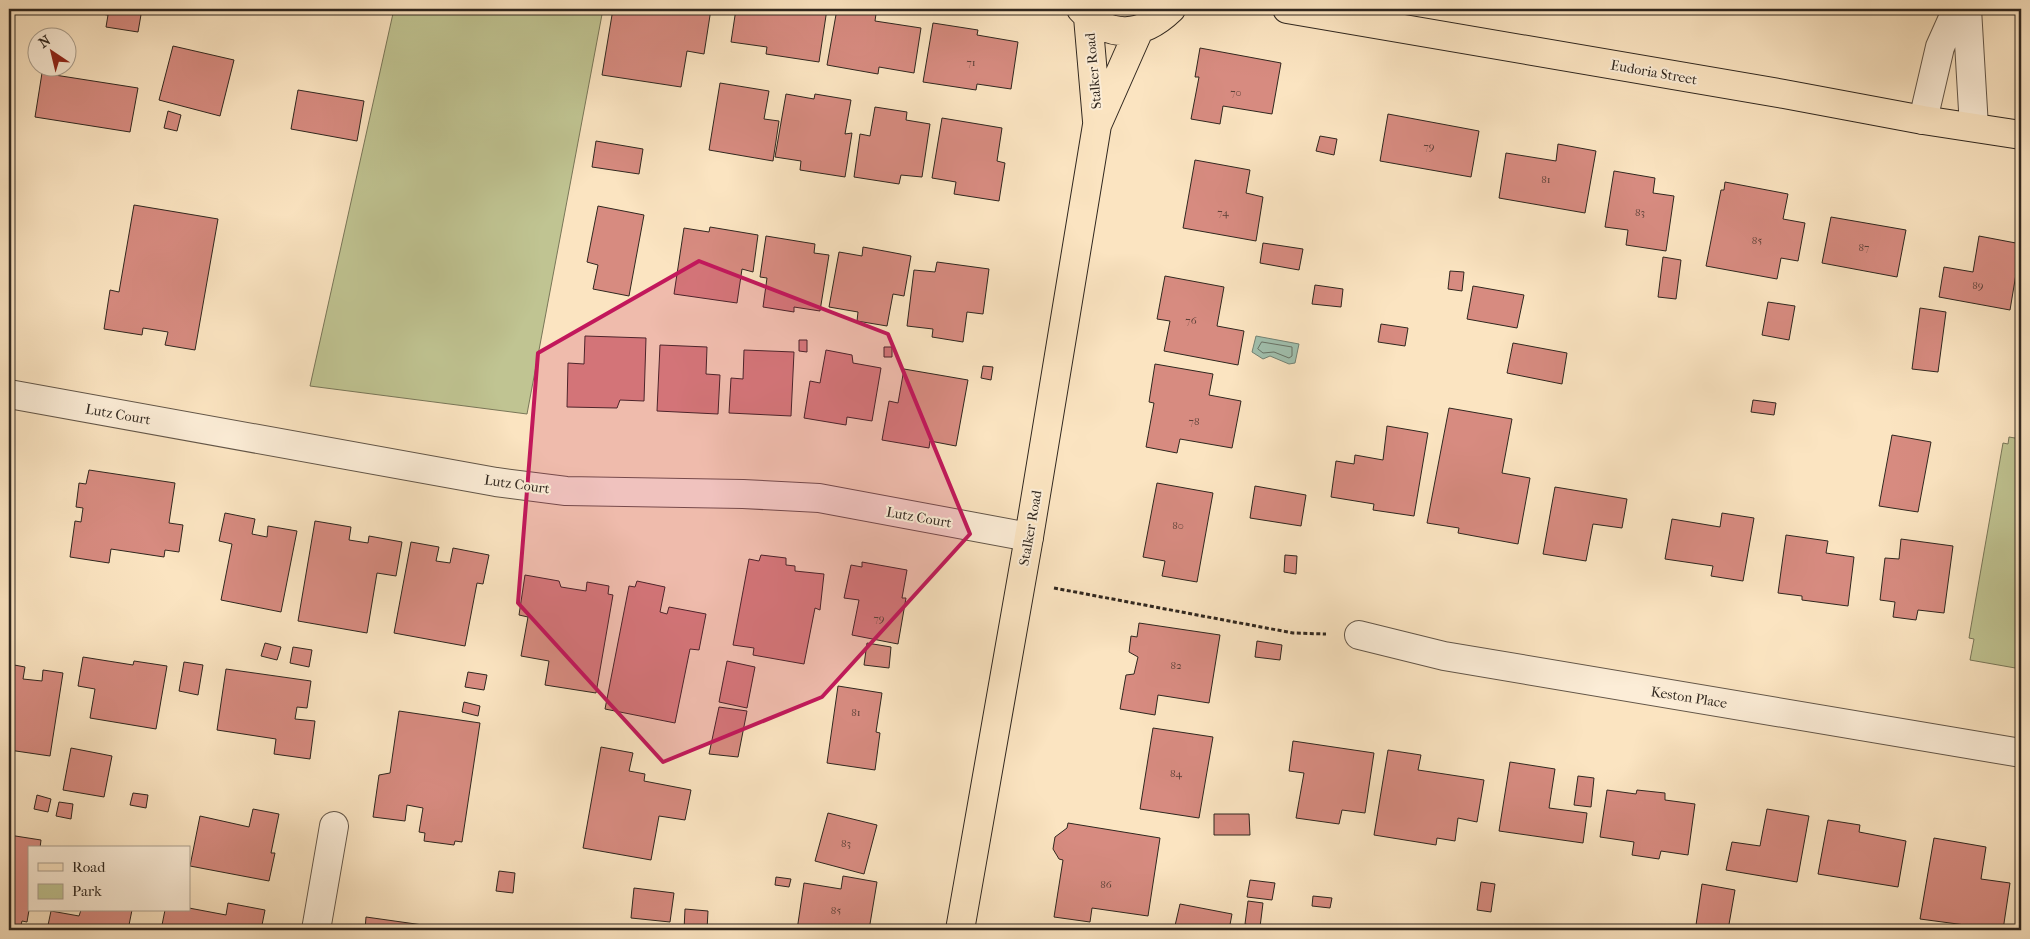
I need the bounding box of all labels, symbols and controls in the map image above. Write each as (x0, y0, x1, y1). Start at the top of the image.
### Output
north arrow (28, 28, 78, 78)
text: N (36, 32, 54, 52)
street label: Stalker Road (1082, 32, 1105, 110)
house number: 71 (966, 56, 976, 69)
street label: Eudoria Street (1609, 57, 1699, 88)
house number: 70 (1230, 86, 1242, 99)
house number: 79 (1423, 140, 1435, 153)
house number: 81 (1541, 173, 1551, 186)
house number: 74 (1217, 206, 1229, 219)
house number: 83 (1635, 206, 1645, 219)
house number: 85 (1752, 234, 1762, 247)
house number: 87 (1859, 241, 1869, 254)
house number: 89 (1972, 279, 1984, 292)
house number: 76 (1185, 314, 1197, 327)
street label: Lutz Court (84, 400, 152, 429)
house number: 78 (1189, 415, 1199, 428)
street label: Lutz Court (483, 471, 551, 497)
street label: Stalker Road (1015, 489, 1046, 567)
street label: Lutz Court (885, 503, 953, 532)
house number: 80 (1172, 519, 1184, 532)
house number: 79 (873, 612, 885, 625)
house number: 82 (1170, 659, 1182, 672)
street label: Keston Place (1650, 683, 1728, 712)
house number: 81 (851, 706, 861, 719)
house number: 84 (1170, 767, 1182, 780)
house number: 83 (841, 837, 851, 850)
legend (28, 846, 190, 912)
text: Road (72, 858, 106, 876)
house number: 86 (1100, 878, 1112, 891)
text: Park (72, 882, 102, 900)
house number: 85 (831, 904, 841, 917)

